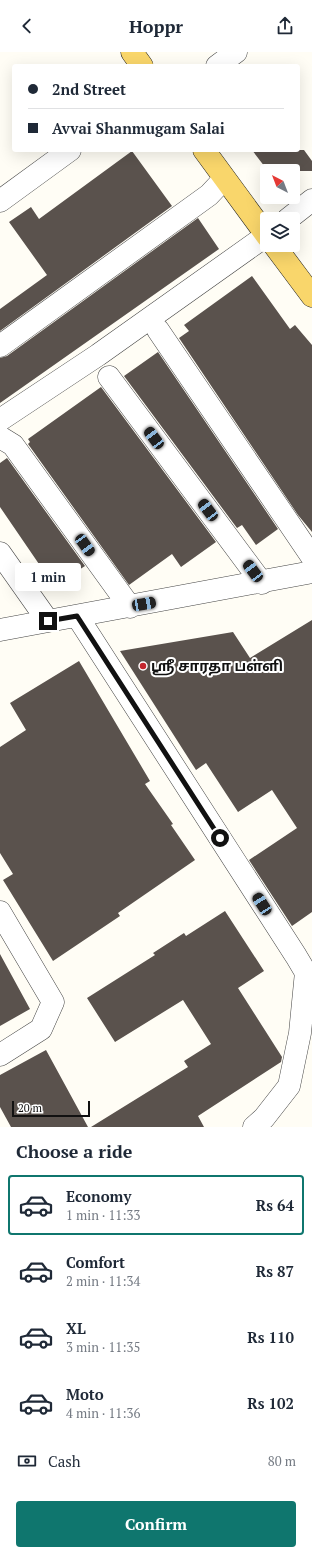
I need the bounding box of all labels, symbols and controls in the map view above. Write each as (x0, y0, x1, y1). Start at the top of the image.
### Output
text: Hoppr (129, 14, 183, 38)
icon: back (16, 15, 38, 37)
icon: share (274, 15, 296, 37)
text: 2nd Street (52, 79, 126, 99)
text: Avvai Shanmugam Salai (52, 118, 225, 138)
north arrow (260, 164, 300, 204)
map controls (260, 164, 300, 252)
button: layers (260, 212, 300, 252)
car (142, 425, 166, 451)
car (196, 497, 220, 523)
car (73, 532, 97, 558)
car (241, 558, 265, 584)
callout: 1 min (15, 563, 81, 591)
text: 1 min (30, 568, 66, 586)
car (131, 596, 157, 612)
route end (39, 612, 57, 630)
place label: ஸ்ரீ சாரதா பள்ளி (151, 656, 283, 676)
marker: ஸ்ரீ சாரதா பள்ளி (138, 661, 148, 671)
route start (211, 829, 229, 847)
car (250, 891, 274, 917)
scale bar (12, 1099, 90, 1118)
text: 20 m (18, 1101, 42, 1115)
text: Choose a ride (16, 1139, 132, 1163)
text: Economy (66, 1186, 131, 1206)
icon: car (18, 1187, 54, 1223)
text: Rs 64 (256, 1195, 294, 1215)
text: 1 min · 11:33 (66, 1206, 140, 1224)
text: Comfort (66, 1252, 125, 1272)
icon: car (18, 1253, 54, 1289)
text: Rs 87 (256, 1261, 294, 1281)
text: 2 min · 11:34 (66, 1272, 140, 1290)
text: XL (66, 1318, 86, 1338)
icon: car (18, 1319, 54, 1355)
text: Rs 110 (247, 1327, 294, 1347)
text: 3 min · 11:35 (66, 1338, 140, 1356)
text: Moto (66, 1384, 104, 1404)
icon: car (18, 1385, 54, 1421)
text: Rs 102 (247, 1393, 294, 1413)
text: 4 min · 11:36 (66, 1404, 140, 1422)
icon: cash (16, 1450, 38, 1472)
text: Cash (48, 1451, 81, 1471)
text: 80 m (268, 1452, 296, 1470)
button: Confirm (16, 1501, 296, 1547)

